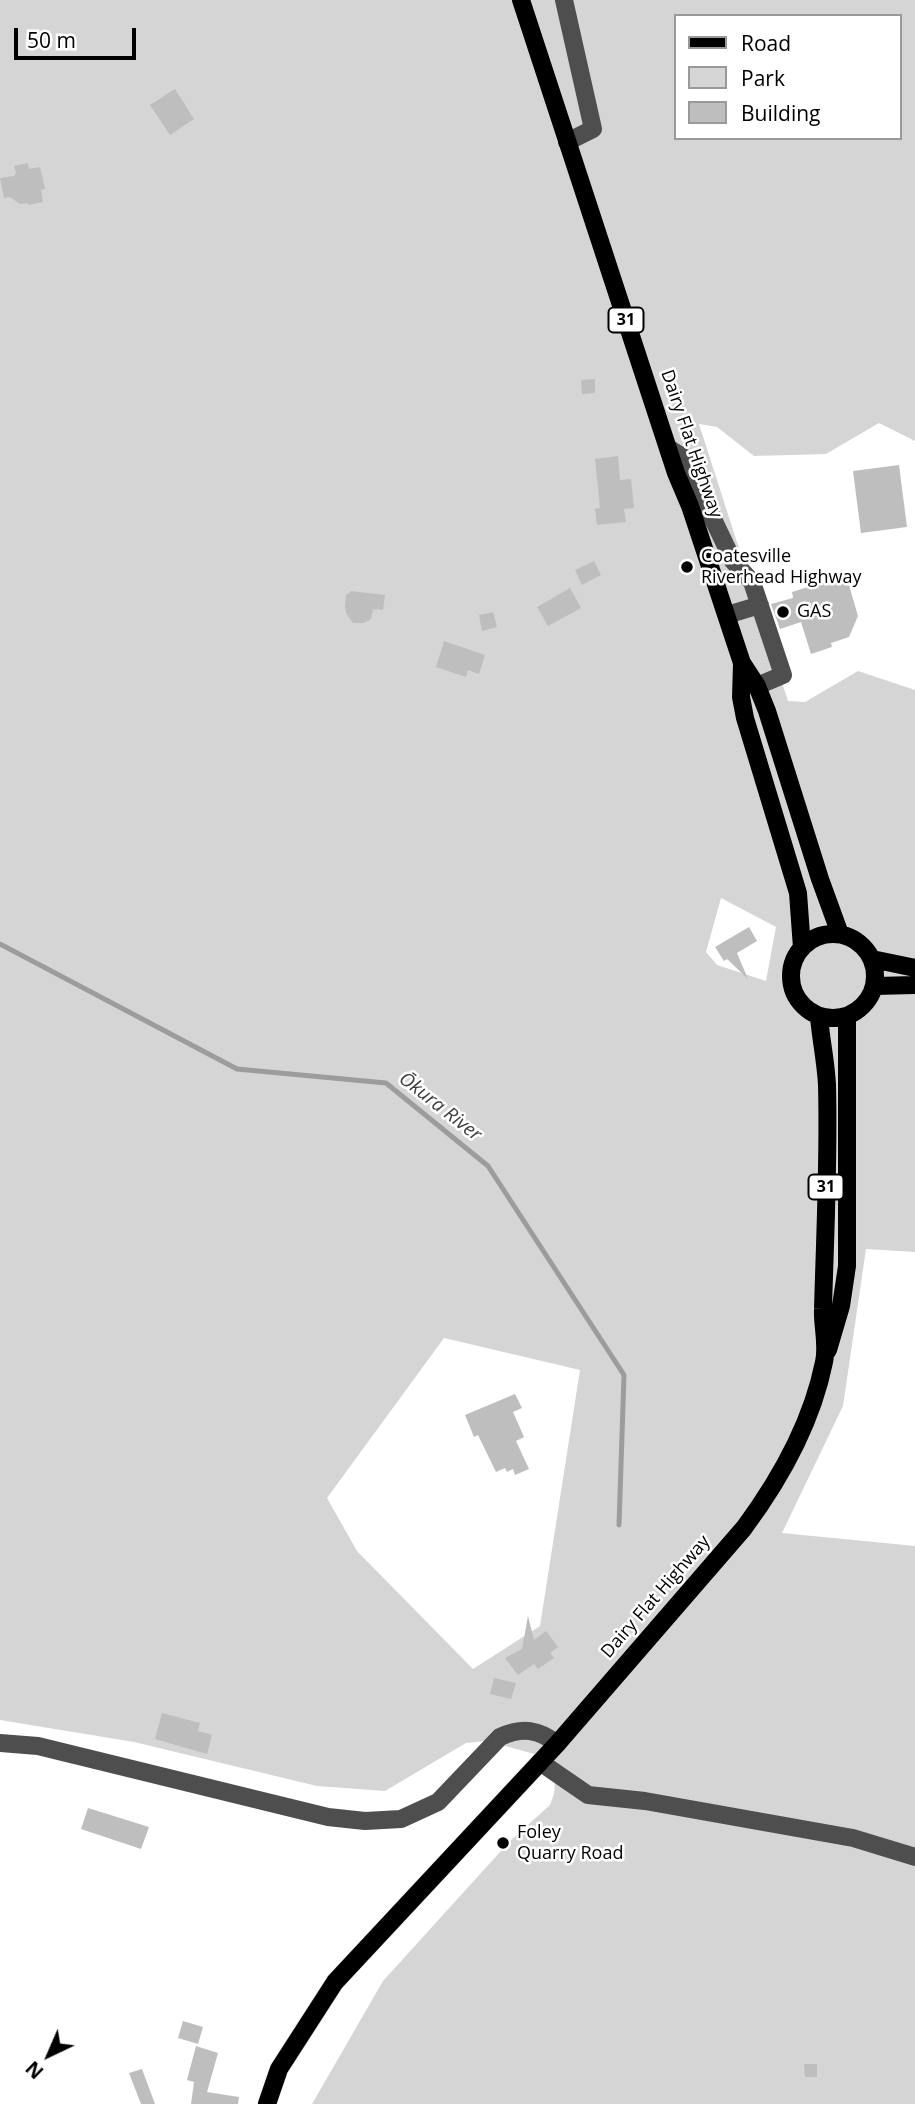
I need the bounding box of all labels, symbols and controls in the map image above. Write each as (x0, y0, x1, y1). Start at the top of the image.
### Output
scale bar (18, 14, 140, 58)
legend (674, 14, 901, 140)
text: 50 m (27, 26, 76, 54)
text: Road (741, 29, 791, 57)
text: Park (741, 64, 785, 92)
text: Building (741, 99, 820, 127)
road number: 31 (608, 308, 644, 332)
street label: Dairy Flat Highway (656, 367, 726, 521)
place label: Coatesville Riverhead Highway (701, 546, 862, 588)
marker: Coatesville Riverhead Highway (679, 559, 695, 575)
place label: GAS (797, 601, 831, 623)
marker: GAS (775, 604, 791, 620)
water label: Ōkura River (394, 1068, 486, 1146)
road number: 31 (808, 1175, 844, 1200)
street label: Dairy Flat Highway (597, 1531, 715, 1663)
place label: Foley Quarry Road (517, 1822, 623, 1864)
marker: Foley Quarry Road (495, 1835, 511, 1851)
north arrow (14, 2020, 84, 2090)
text: N (20, 2055, 49, 2085)

